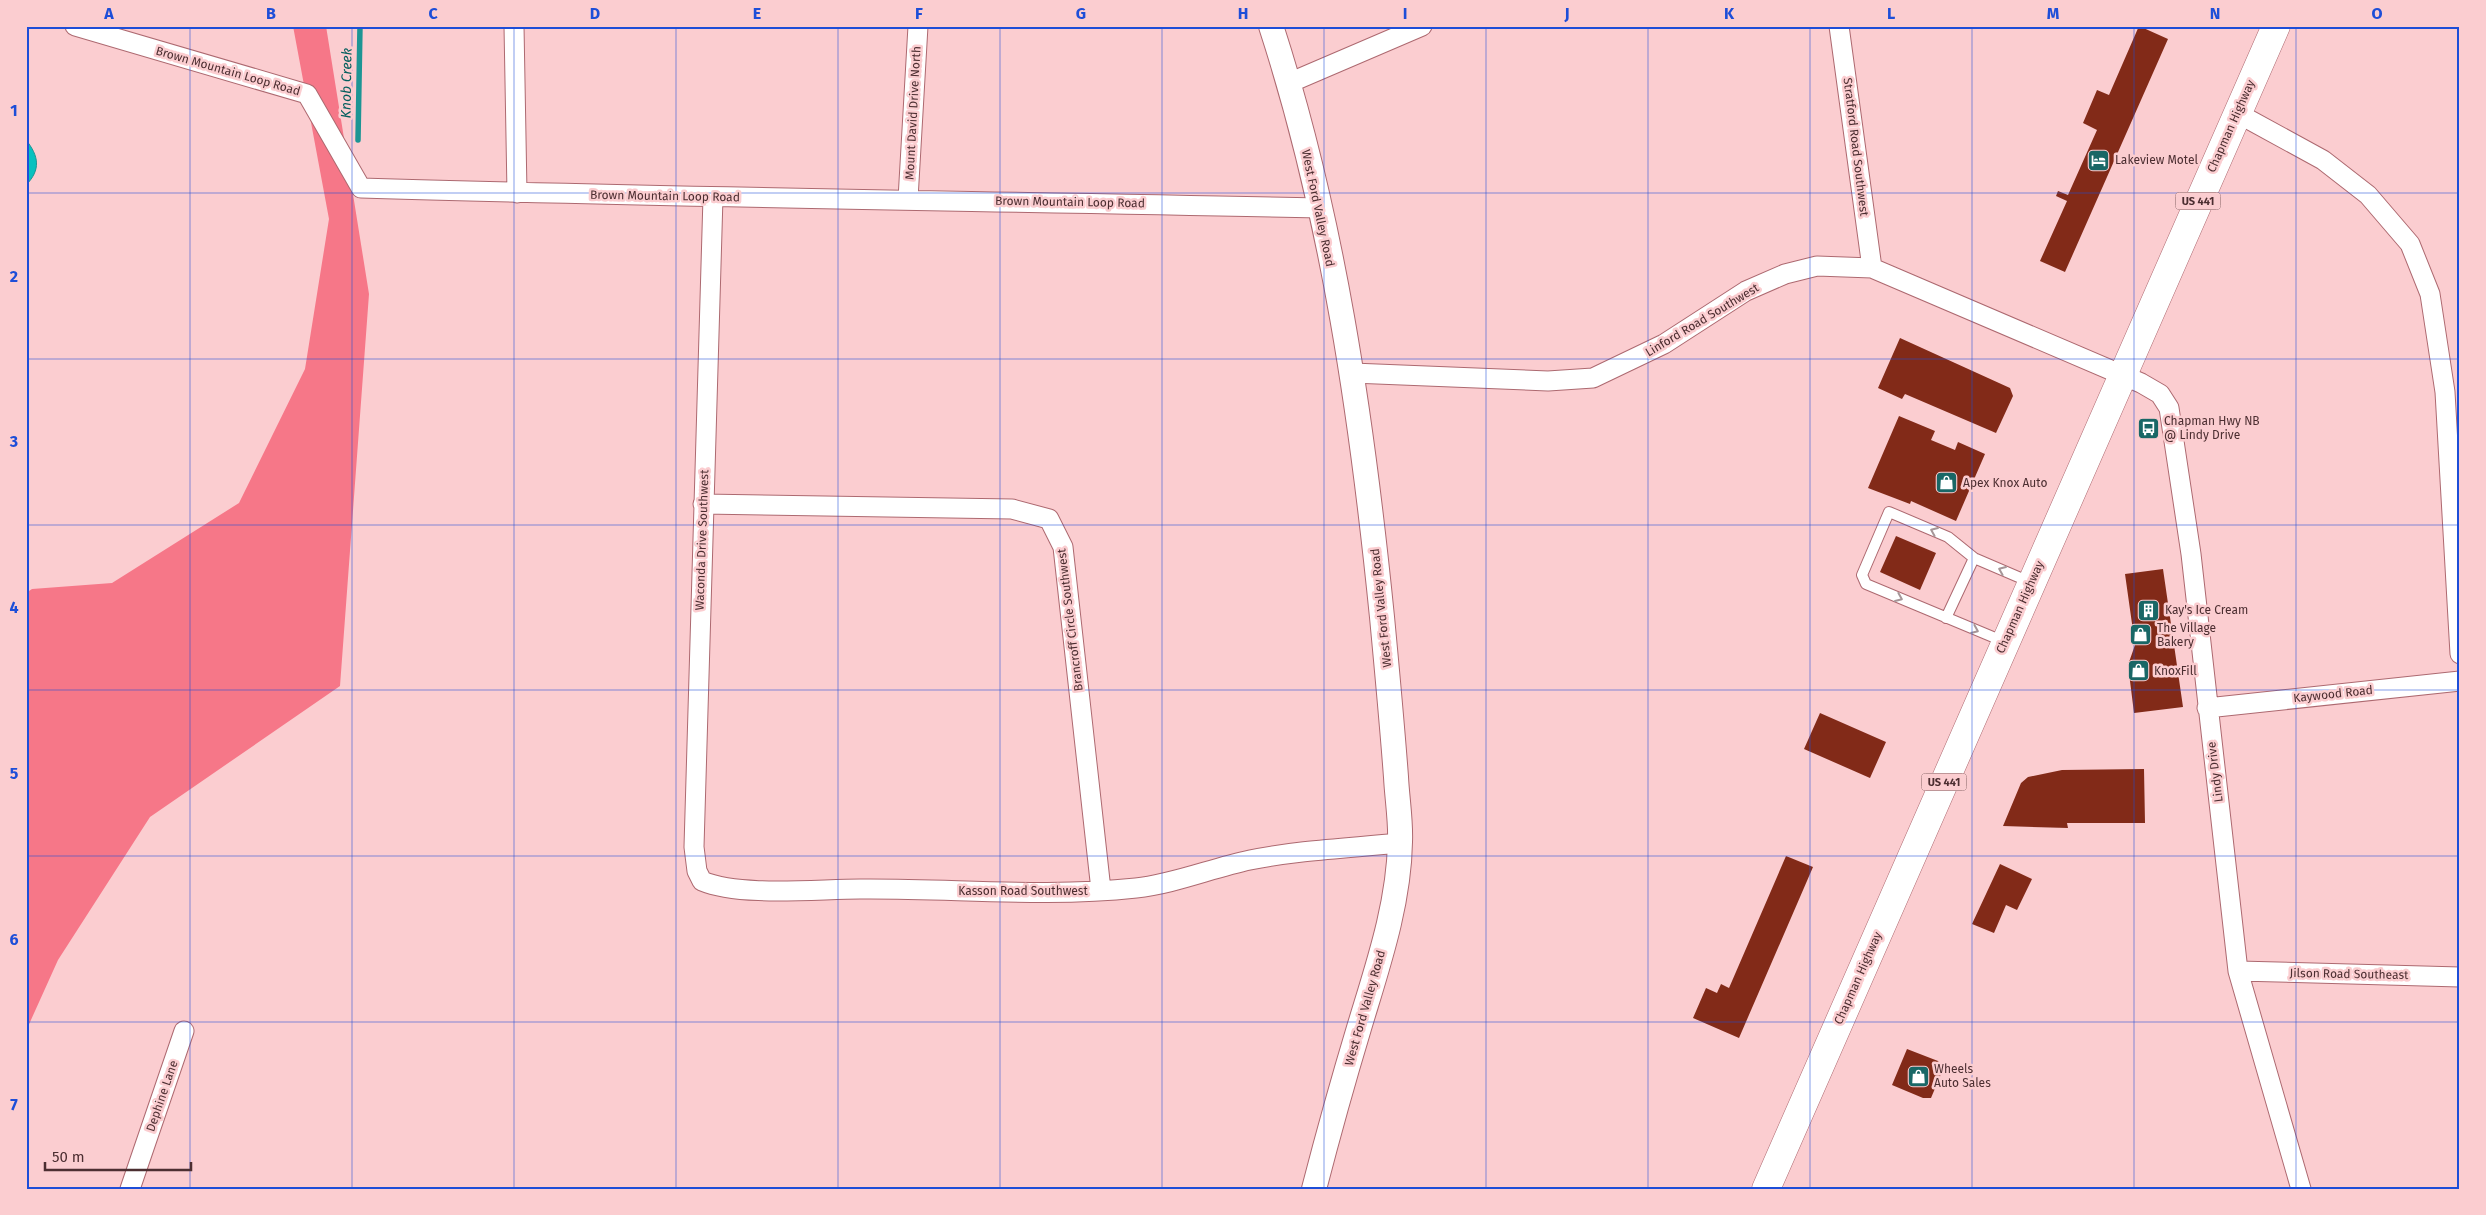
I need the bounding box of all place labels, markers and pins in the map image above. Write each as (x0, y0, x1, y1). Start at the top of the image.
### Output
hotel icon: Lakeview Motel (2087, 148, 2111, 172)
place label: Lakeview Motel (2115, 153, 2199, 167)
place label: Chapman Hwy NB @ Lindy Drive (2164, 414, 2260, 442)
bus stop icon: Chapman Hwy NB @ Lindy Drive (2136, 416, 2160, 440)
shop icon: Apex Knox Auto (1935, 471, 1959, 495)
place label: Apex Knox Auto (1963, 476, 2047, 490)
building icon: Kay's Ice Cream (2137, 598, 2161, 622)
place label: Kay's Ice Cream (2165, 603, 2248, 617)
place label: The Village Bakery (2157, 621, 2216, 649)
shop icon: The Village Bakery (2129, 623, 2153, 647)
shop icon: KnoxFill (2126, 659, 2150, 683)
place label: KnoxFill (2154, 664, 2197, 678)
place label: Wheels Auto Sales (1934, 1062, 1991, 1090)
shop icon: Wheels Auto Sales (1906, 1064, 1930, 1088)

